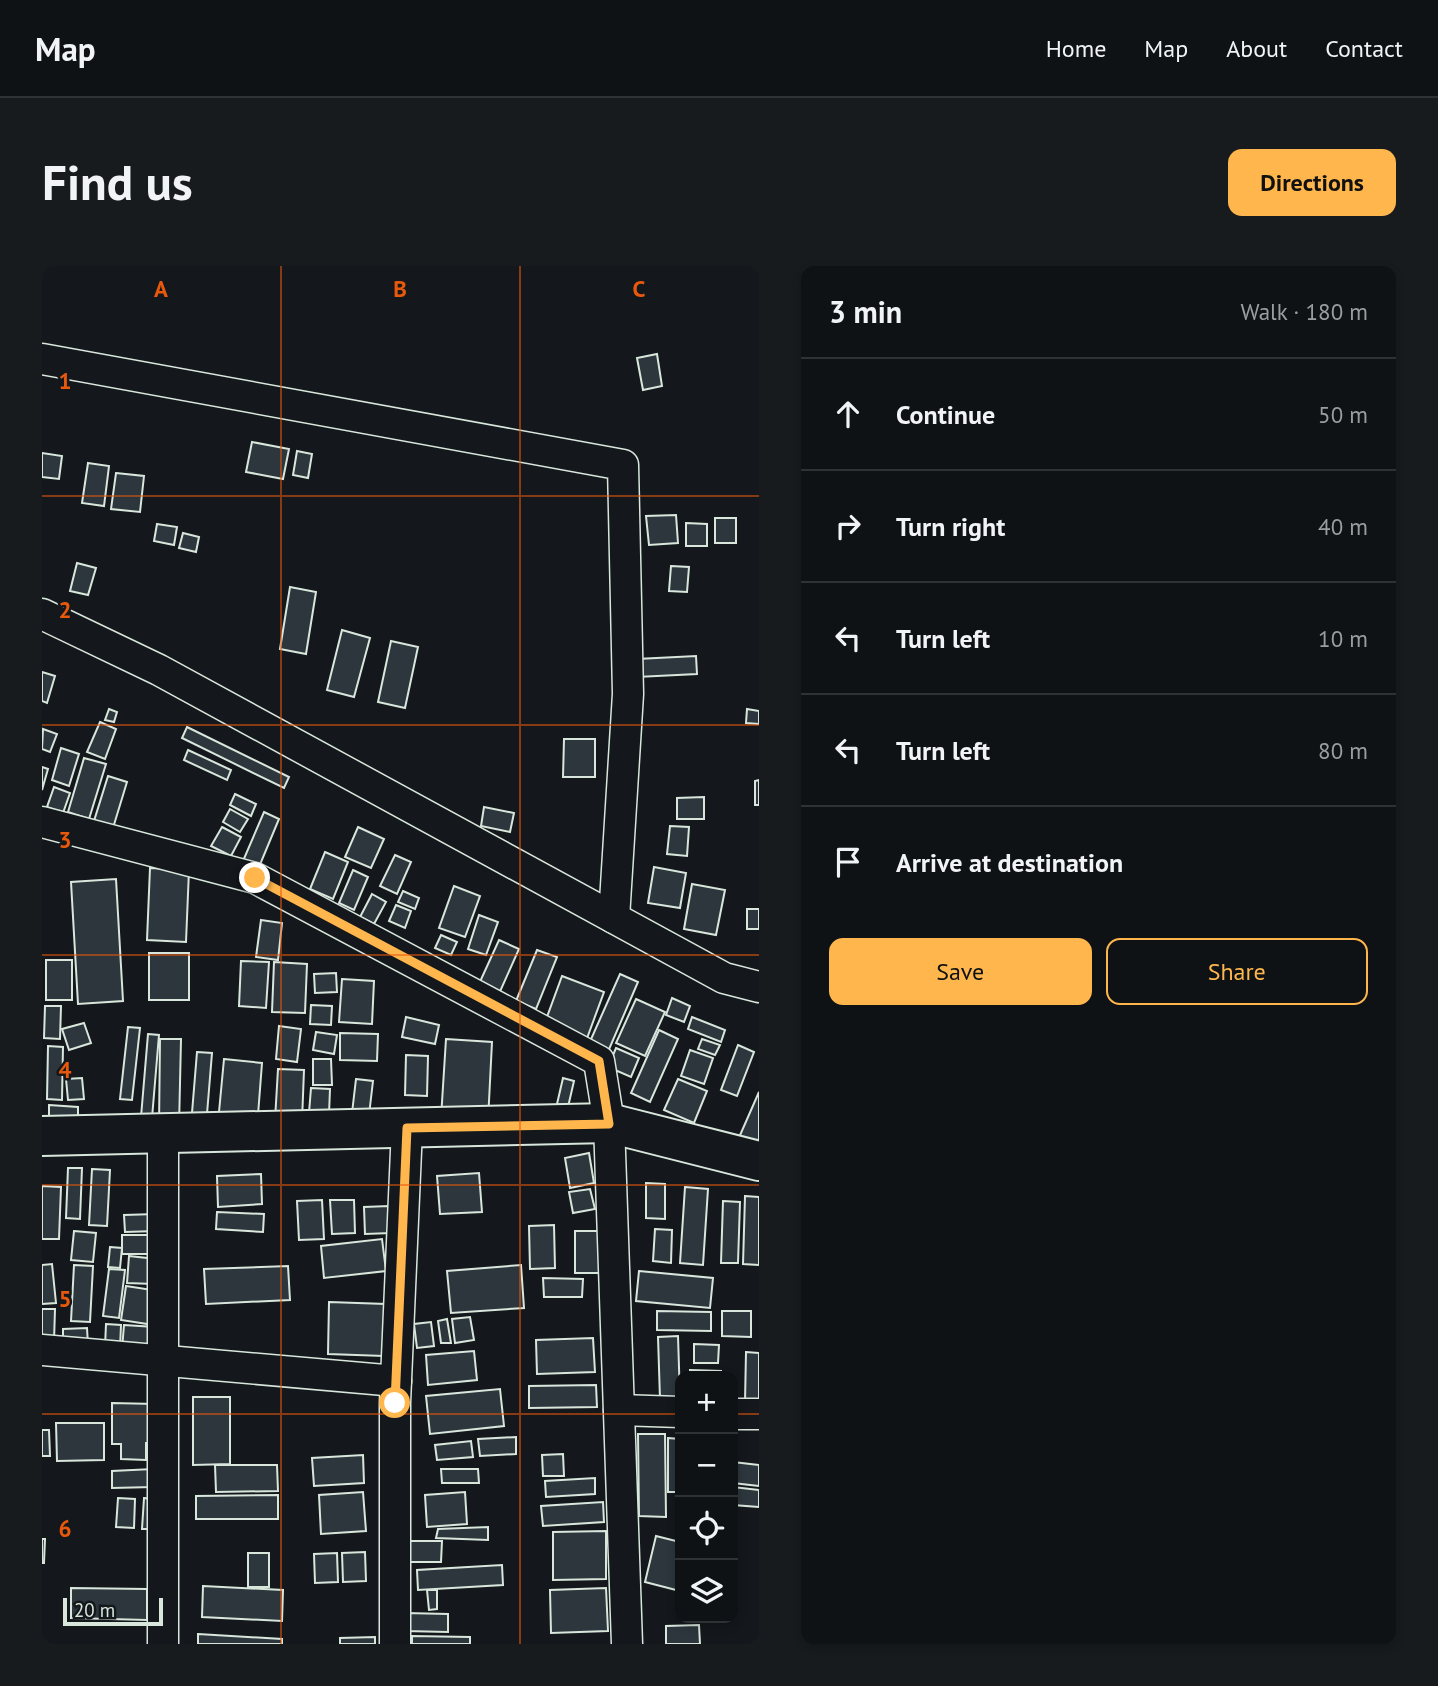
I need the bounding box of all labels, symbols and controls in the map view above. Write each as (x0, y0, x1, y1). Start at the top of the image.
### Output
text: Map (35, 27, 96, 70)
text: Home (1046, 33, 1106, 64)
text: Map (1144, 33, 1188, 64)
text: About (1226, 33, 1287, 64)
text: Contact (1325, 33, 1403, 64)
button: Directions (1228, 149, 1396, 216)
text: Find us (42, 150, 193, 214)
text: A (154, 274, 168, 303)
text: B (393, 274, 407, 303)
text: C (633, 274, 646, 303)
text: 3 min (829, 292, 902, 331)
text: Walk · 180 m (1241, 297, 1368, 326)
text: 1 (58, 366, 72, 395)
icon: ahead (829, 395, 867, 433)
text: Continue (896, 398, 995, 431)
text: 50 m (1318, 400, 1368, 429)
icon: right (829, 507, 867, 545)
text: Turn right (896, 510, 1005, 543)
text: 40 m (1318, 512, 1368, 541)
text: 2 (58, 595, 72, 624)
icon: left (829, 619, 867, 657)
text: Turn left (896, 622, 990, 655)
text: 10 m (1318, 624, 1368, 653)
icon: left (829, 731, 867, 769)
text: Turn left (896, 734, 990, 767)
text: 80 m (1318, 736, 1368, 765)
text: 3 (58, 825, 72, 854)
icon: arrive (829, 843, 867, 881)
text: Arrive at destination (896, 846, 1123, 879)
route end (239, 862, 270, 893)
button: Save (829, 938, 1092, 1005)
button: Share (1106, 938, 1368, 1005)
text: 4 (58, 1055, 72, 1084)
text: 5 (58, 1284, 72, 1313)
map controls (675, 1371, 738, 1623)
button: + (675, 1371, 738, 1434)
route start (379, 1387, 410, 1418)
button: − (675, 1434, 738, 1497)
button: locate (675, 1497, 738, 1560)
text: 6 (58, 1514, 72, 1543)
button: layers (675, 1560, 738, 1623)
scale bar (63, 1595, 163, 1627)
text: 20 m (74, 1598, 115, 1622)

